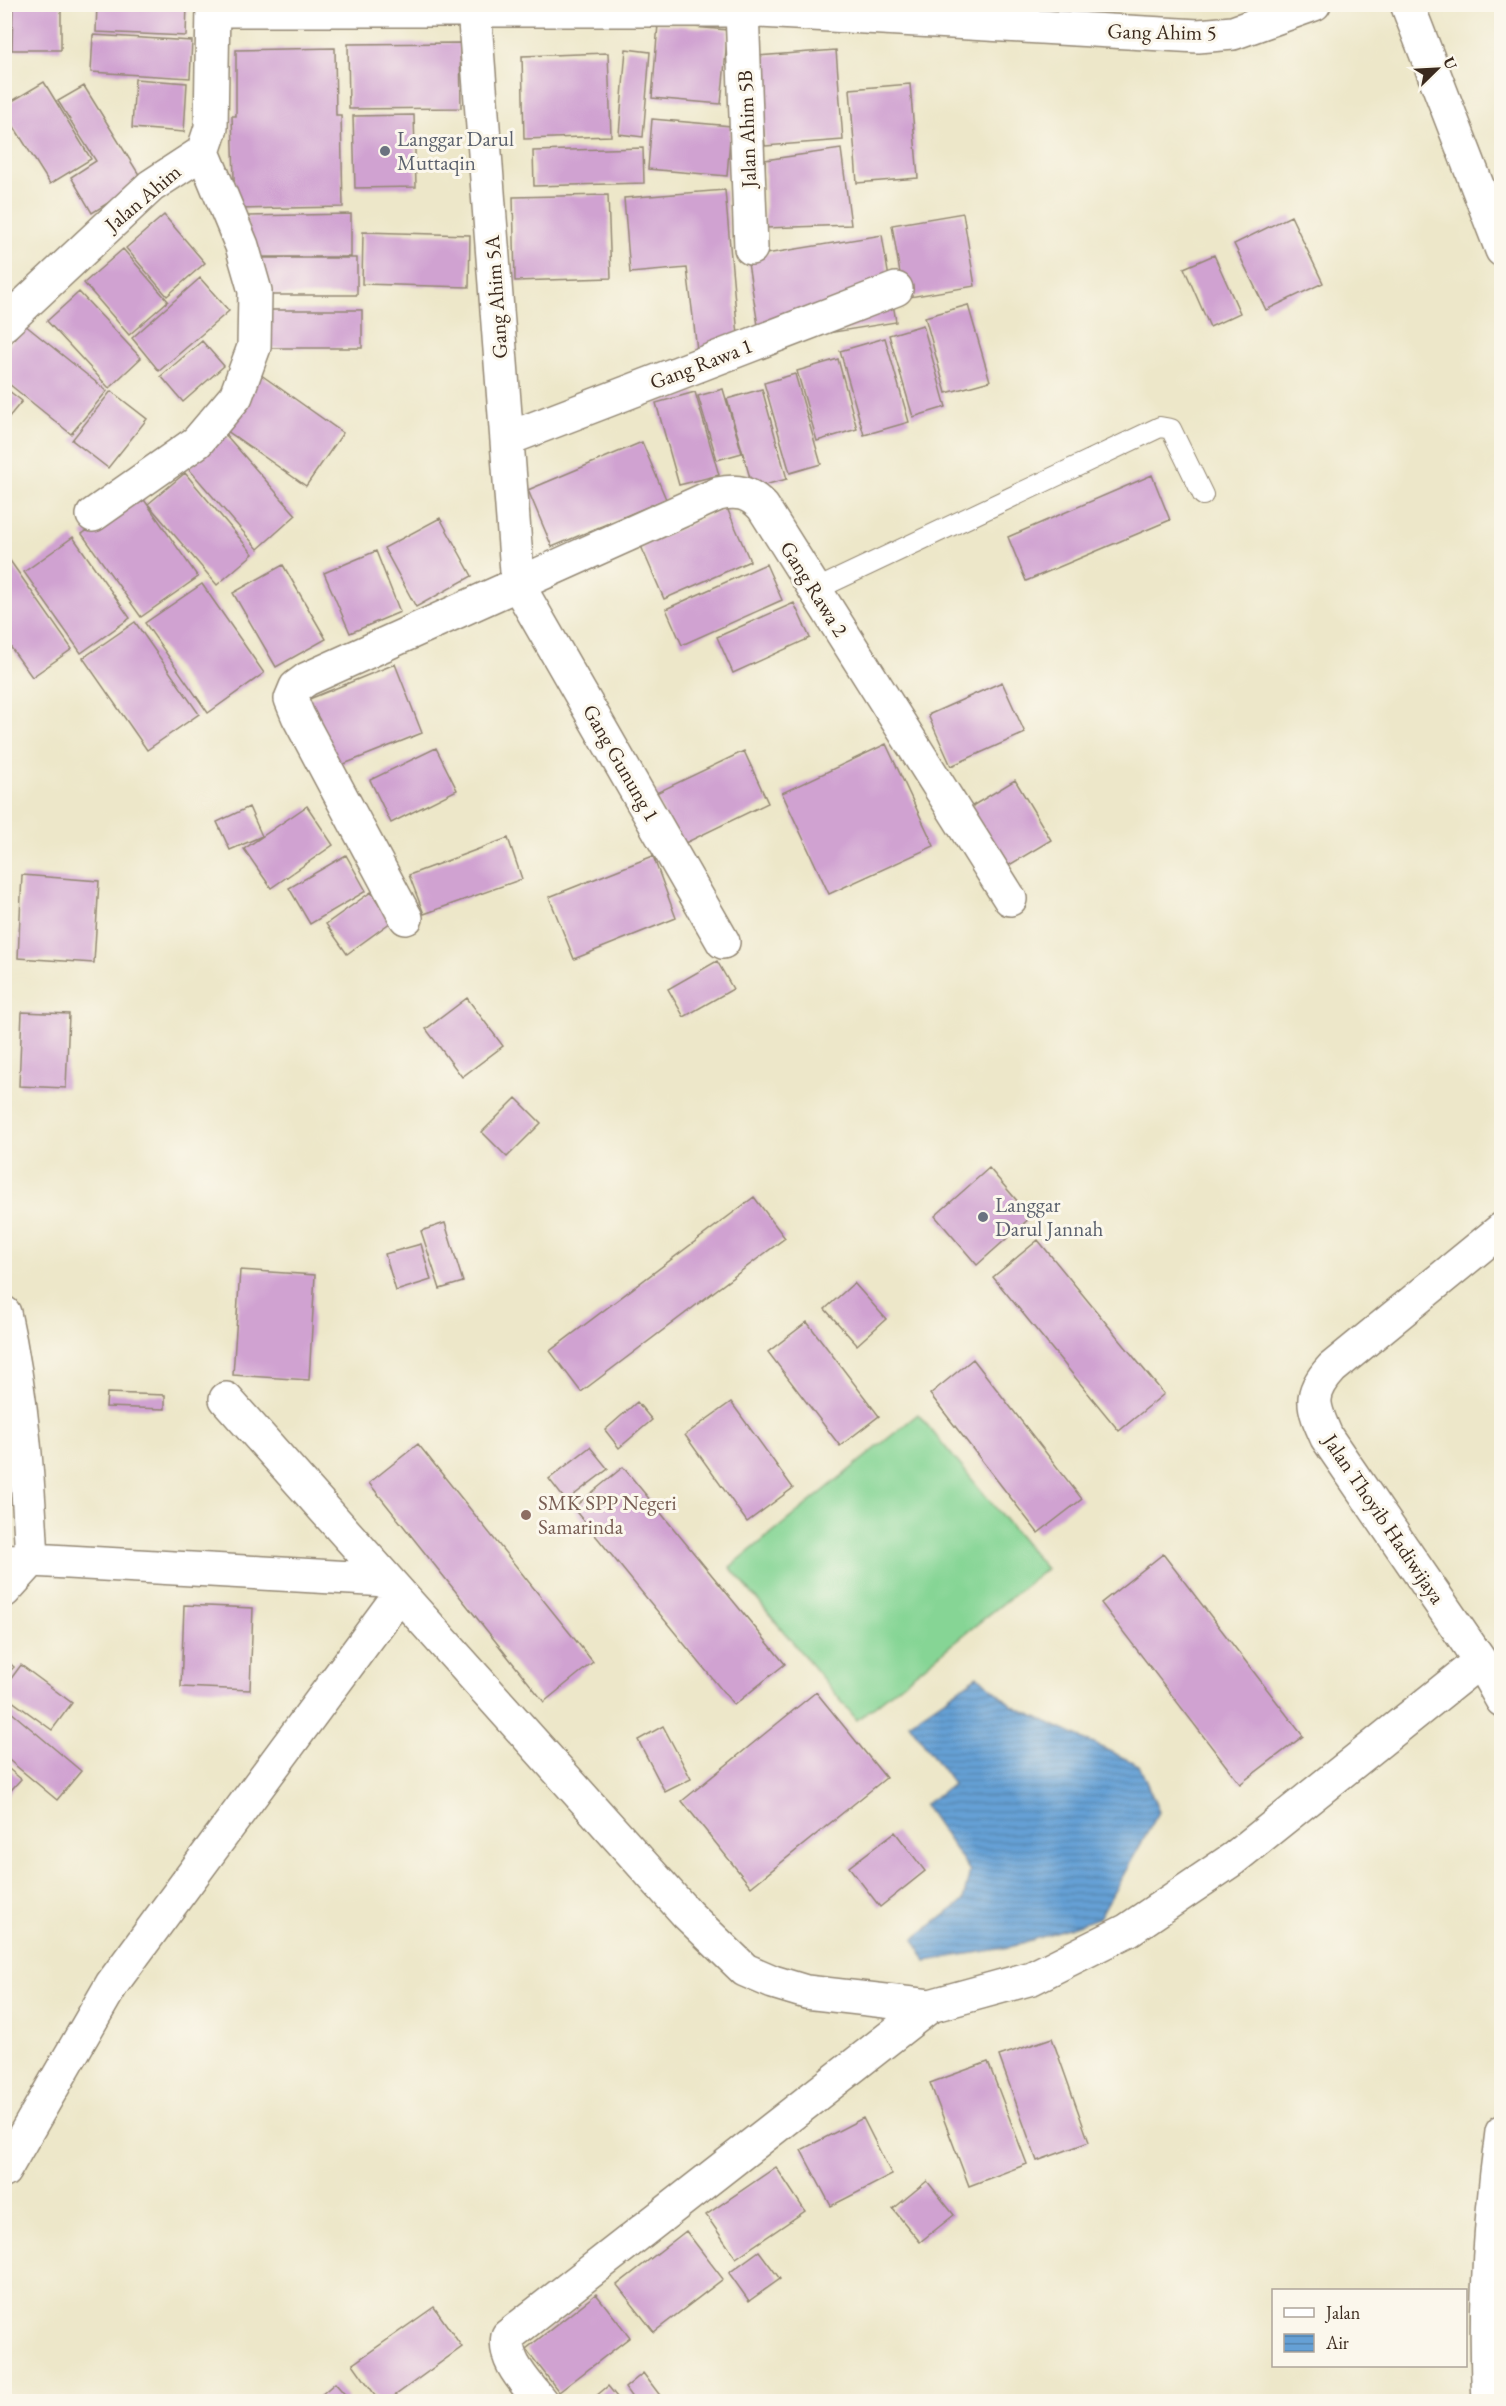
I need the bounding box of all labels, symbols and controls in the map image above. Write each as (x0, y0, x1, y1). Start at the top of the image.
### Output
street label: Gang Ahim 5 (1107, 17, 1217, 46)
north arrow (1407, 39, 1467, 99)
text: U (1438, 53, 1462, 73)
street label: Jalan Ahim 5B (731, 70, 762, 190)
place label: Langgar Darul Muttaqin (397, 125, 514, 176)
marker: Langgar Darul Muttaqin (378, 144, 392, 158)
street label: Jalan Ahim (98, 158, 186, 239)
street label: Gang Ahim 5A (478, 234, 513, 360)
street label: Gang Rawa 1 (646, 332, 756, 395)
street label: Gang Rawa 2 (774, 536, 854, 642)
street label: Gang Gunung 1 (577, 699, 666, 826)
place label: Langgar Darul Jannah (995, 1191, 1104, 1242)
marker: Langgar Darul Jannah (976, 1210, 990, 1224)
street label: Jalan Thoyib Hadiwijaya (1316, 1427, 1452, 1609)
place label: SMK SPP Negeri Samarinda (538, 1489, 677, 1540)
marker: SMK SPP Negeri Samarinda (519, 1508, 533, 1522)
legend (1272, 2289, 1467, 2367)
text: Jalan (1324, 2301, 1361, 2324)
text: Air (1325, 2331, 1349, 2354)

